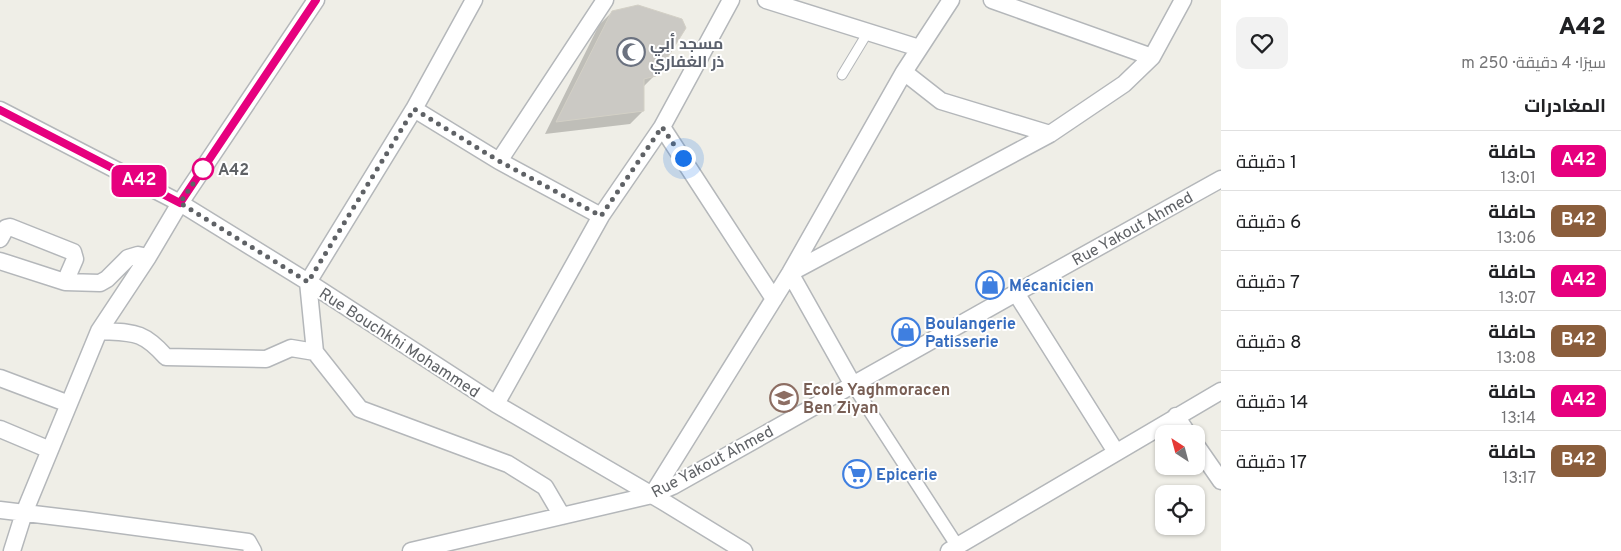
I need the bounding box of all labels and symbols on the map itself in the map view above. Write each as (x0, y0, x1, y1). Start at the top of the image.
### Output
place label: مسجد أبي ذر الغفاري (650, 33, 724, 74)
mosque icon: مسجد أبي ذر الغفاري (616, 37, 646, 67)
your location (671, 146, 696, 171)
marker: A42 (192, 158, 214, 180)
place label: A42 (218, 161, 249, 181)
line badge: A42 (110, 165, 168, 197)
street label: Rue Yakout Ahmed (1069, 188, 1197, 271)
shop icon: Mécanicien (975, 270, 1005, 300)
place label: Mécanicien (1009, 277, 1094, 297)
street label: Rue Bouchkhi Mohammed (315, 284, 483, 403)
place label: Boulangerie Patisserie (925, 315, 1016, 353)
shop icon: Boulangerie Patisserie (891, 317, 921, 347)
place label: Ecole Yaghmoracen Ben Ziyan (803, 381, 950, 419)
school or university icon: Ecole Yaghmoracen Ben Ziyan (769, 383, 799, 413)
street label: Rue Yakout Ahmed (648, 422, 777, 503)
north arrow (1155, 425, 1205, 475)
supermarket icon: Epicerie (842, 459, 872, 489)
place label: Epicerie (876, 466, 937, 486)

